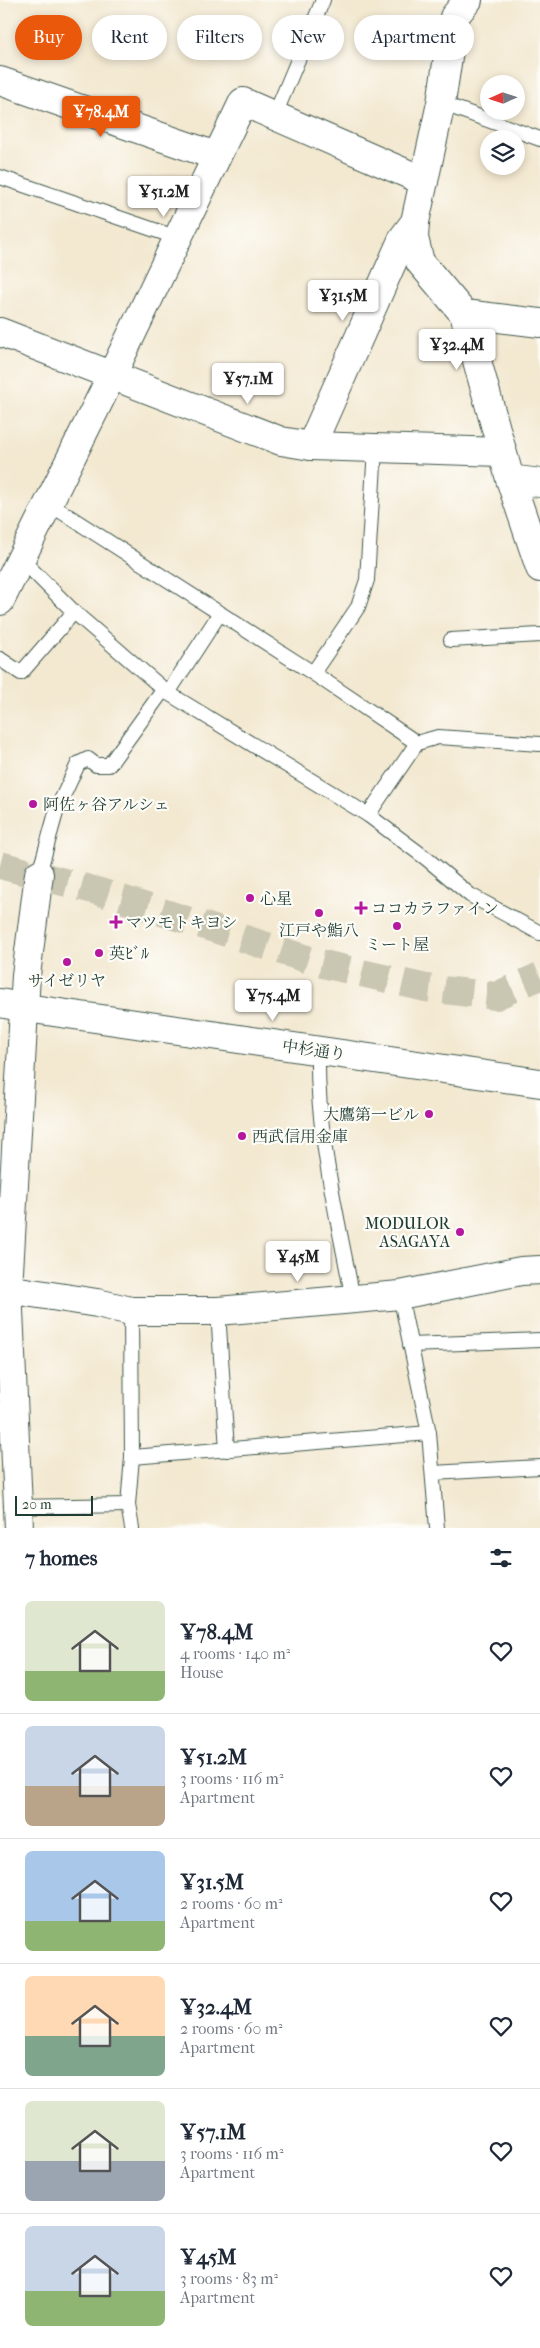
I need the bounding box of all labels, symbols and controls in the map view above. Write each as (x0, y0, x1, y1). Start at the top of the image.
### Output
chip: Buy (15, 15, 82, 60)
chip: Rent (92, 15, 167, 60)
chip: Filters (177, 15, 262, 60)
chip: New (272, 15, 344, 60)
chip: Apartment (354, 15, 474, 60)
north arrow (480, 75, 525, 120)
map controls (480, 75, 525, 175)
pin: ¥78.4M (60, 96, 142, 138)
text: ¥78.4M (73, 102, 129, 121)
button: layers (480, 130, 525, 175)
pin: ¥51.2M (123, 176, 205, 218)
text: ¥51.2M (138, 182, 190, 201)
pin: ¥31.5M (302, 280, 384, 322)
text: ¥31.5M (319, 286, 367, 305)
pin: ¥32.4M (416, 328, 498, 371)
text: ¥32.4M (430, 335, 484, 354)
pin: ¥57.1M (207, 362, 289, 405)
text: ¥57.1M (223, 369, 273, 388)
place label: 阿佐ヶ谷アルシェ (43, 795, 170, 814)
marker: 阿佐ヶ谷アルシェ (27, 798, 39, 810)
place label: 心星 (260, 889, 292, 908)
marker: 心星 (244, 892, 256, 904)
place label: ココカラファイン (371, 899, 499, 918)
marker: ココカラファイン (355, 902, 367, 914)
marker: 江戸や鮨八 (313, 907, 325, 919)
place label: マツモトキヨシ (126, 913, 238, 932)
marker: マツモトキヨシ (110, 916, 122, 928)
marker: ミート屋 (391, 920, 403, 932)
place label: 江戸や鮨八 (279, 921, 359, 940)
place label: ミート屋 (365, 935, 429, 954)
place label: 英ﾋﾞﾙ (109, 944, 149, 963)
marker: 英ﾋﾞﾙ (93, 947, 105, 959)
marker: サイゼリヤ (61, 956, 73, 968)
place label: サイゼリヤ (28, 971, 106, 990)
pin: ¥75.4M (232, 980, 314, 1022)
text: ¥75.4M (246, 986, 300, 1005)
street label: 中杉通り (281, 1036, 347, 1064)
place label: 大鷹第一ビル (323, 1105, 419, 1124)
marker: 大鷹第一ビル (423, 1108, 435, 1120)
place label: 西武信用金庫 (252, 1127, 348, 1146)
marker: 西武信用金庫 (236, 1130, 248, 1142)
place label: MODULOR ASAGAYA (365, 1214, 451, 1251)
marker: MODULOR ASAGAYA (454, 1226, 466, 1238)
pin: ¥45M (268, 1240, 328, 1283)
text: ¥45M (276, 1247, 320, 1266)
scale bar (15, 1493, 92, 1516)
text: 20 m (22, 1496, 52, 1513)
icon: filters (487, 1544, 515, 1572)
text: 7 homes (25, 1546, 97, 1570)
text: ¥78.4M (180, 1620, 253, 1644)
icon: home (65, 1621, 125, 1681)
icon: heart (487, 1637, 515, 1665)
text: 4 rooms · 140 m² (180, 1644, 290, 1663)
text: House (180, 1663, 223, 1682)
text: ¥51.2M (180, 1745, 247, 1769)
icon: home (65, 1746, 125, 1806)
icon: heart (487, 1762, 515, 1790)
text: 3 rooms · 116 m² (180, 1769, 283, 1788)
text: Apartment (180, 1788, 255, 1807)
text: ¥31.5M (180, 1870, 244, 1894)
icon: home (65, 1871, 125, 1931)
icon: heart (487, 1887, 515, 1915)
text: 2 rooms · 60 m² (180, 1894, 283, 1913)
text: Apartment (180, 1913, 255, 1932)
text: ¥32.4M (180, 1995, 252, 2019)
icon: home (65, 1996, 125, 2056)
icon: heart (487, 2012, 515, 2040)
text: 2 rooms · 60 m² (180, 2019, 283, 2038)
text: Apartment (180, 2038, 255, 2057)
text: ¥57.1M (180, 2120, 246, 2144)
icon: home (65, 2121, 125, 2181)
icon: heart (487, 2137, 515, 2165)
text: 3 rooms · 116 m² (180, 2144, 283, 2163)
text: Apartment (180, 2163, 255, 2182)
text: ¥45M (180, 2245, 236, 2269)
icon: home (65, 2246, 125, 2306)
icon: heart (487, 2262, 515, 2290)
text: 3 rooms · 83 m² (180, 2269, 278, 2288)
text: Apartment (180, 2288, 255, 2307)

